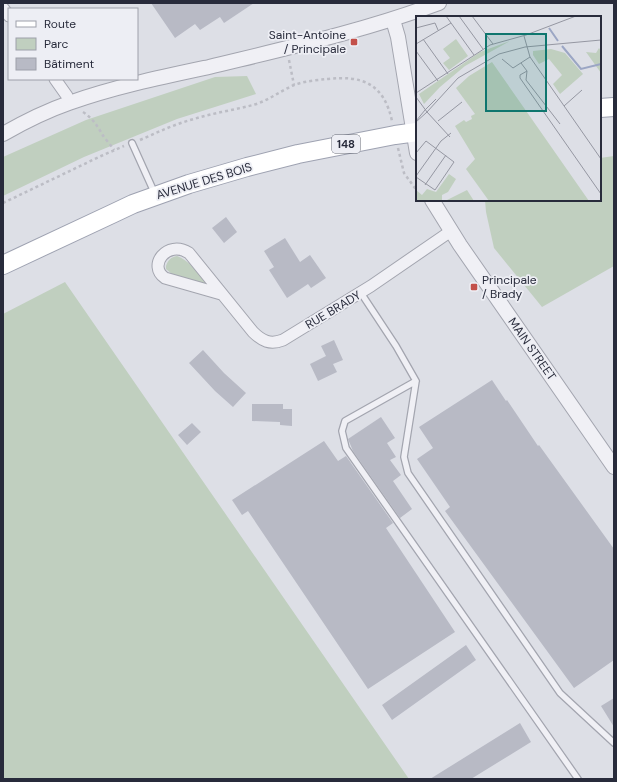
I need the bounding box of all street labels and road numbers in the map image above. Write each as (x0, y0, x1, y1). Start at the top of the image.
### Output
road number: 148 (332, 135, 360, 153)
street label: AVENUE DES BOIS (154, 159, 254, 203)
street label: RUE BRADY (302, 287, 364, 333)
street label: MAIN STREET (504, 314, 560, 384)

